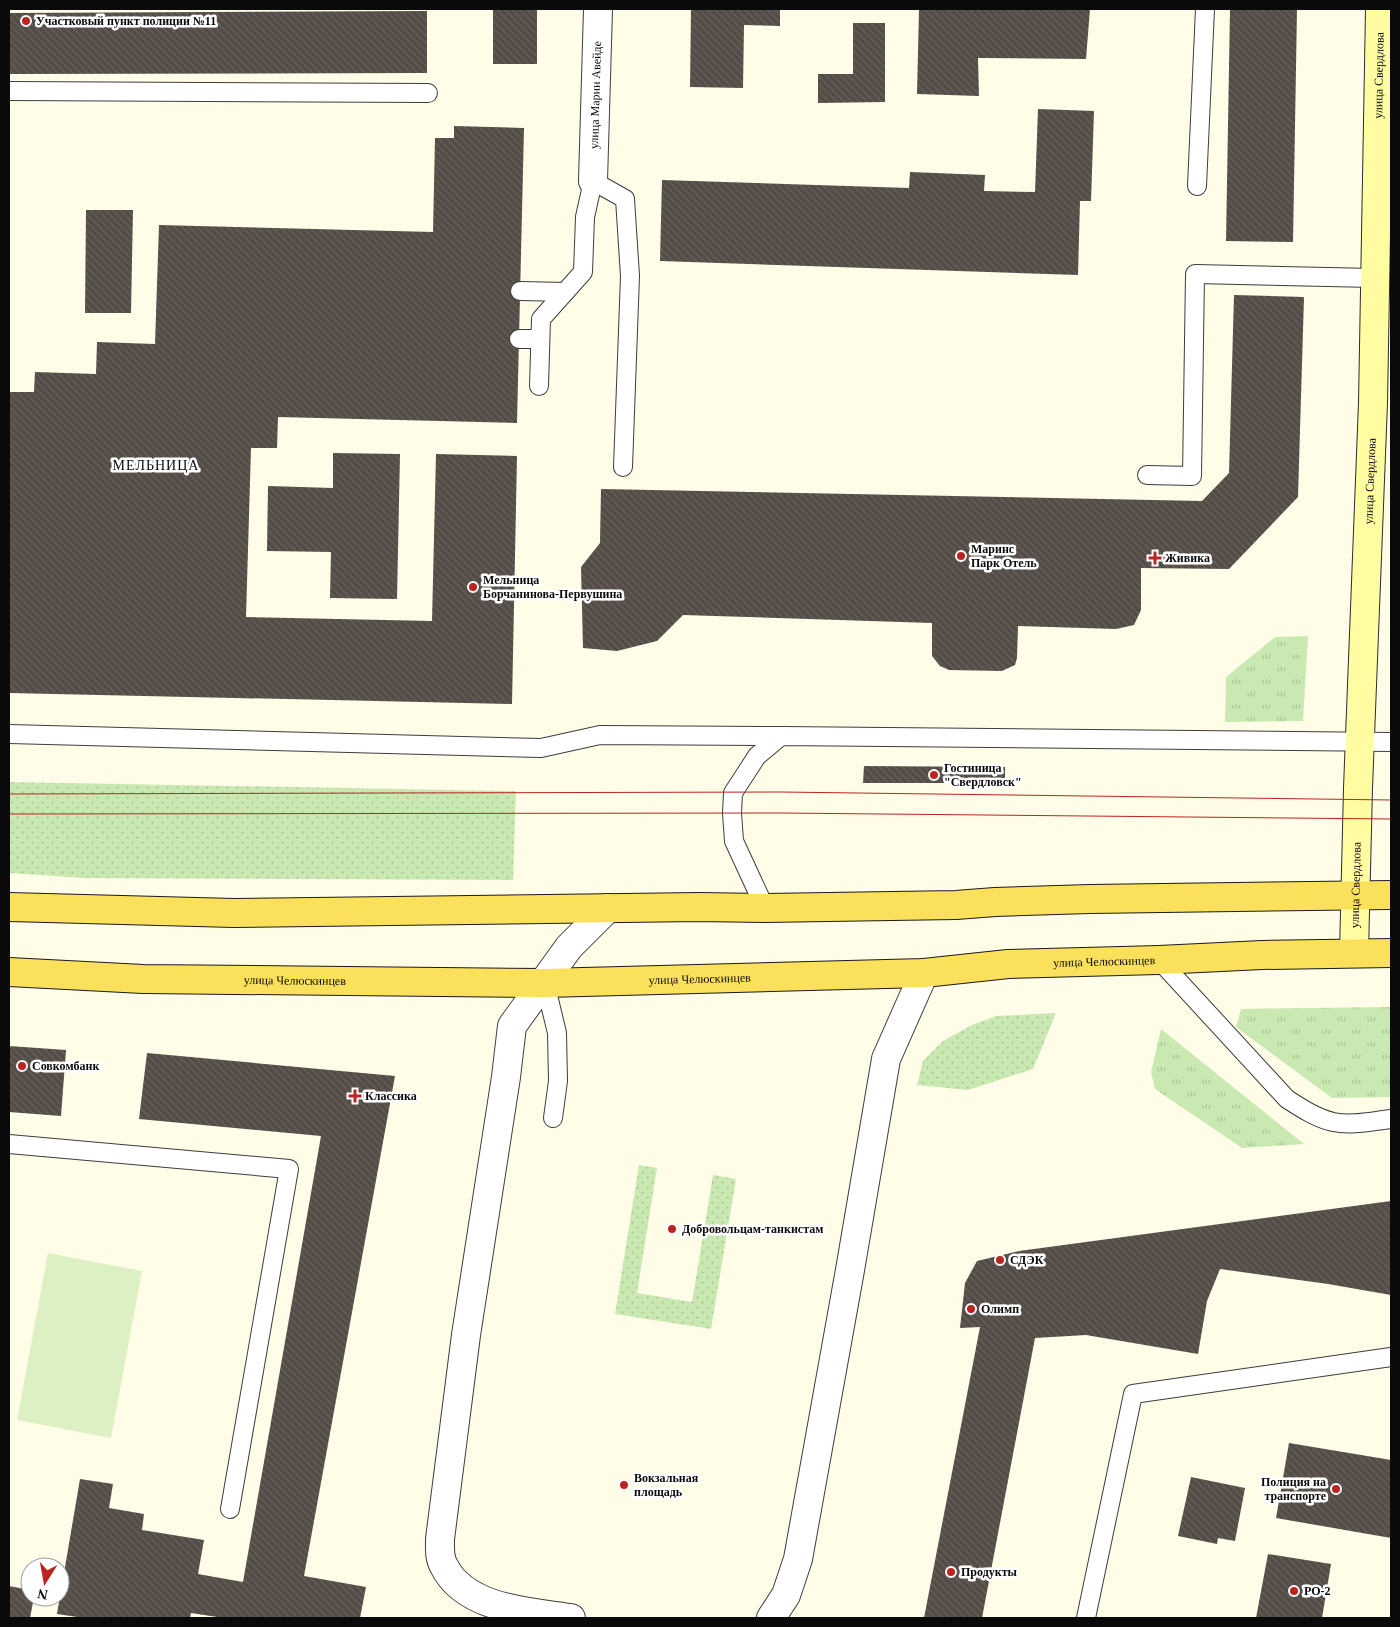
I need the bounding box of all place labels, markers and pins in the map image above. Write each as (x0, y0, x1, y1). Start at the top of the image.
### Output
place label: Участковый пункт полиции №11 (36, 14, 216, 28)
marker: Участковый пункт полиции №11 (20, 15, 32, 27)
place label: Маринс Парк Отель (971, 542, 1037, 570)
marker: Маринс Парк Отель (955, 550, 967, 562)
place label: Живика (1165, 551, 1210, 565)
marker: Живика (1149, 552, 1161, 564)
place label: Мельница Борчанинова-Первушина (483, 573, 622, 601)
marker: Мельница Борчанинова-Первушина (467, 581, 479, 593)
place label: Гостиница "Свердловск" (944, 761, 1022, 789)
marker: Гостиница "Свердловск" (928, 769, 940, 781)
place label: Совкомбанк (32, 1059, 99, 1073)
marker: Совкомбанк (16, 1060, 28, 1072)
place label: Классика (365, 1089, 417, 1103)
marker: Классика (349, 1090, 361, 1102)
place label: Добровольцам-танкистам (682, 1222, 823, 1236)
marker: Добровольцам-танкистам (666, 1223, 678, 1235)
place label: СДЭК (1010, 1253, 1044, 1267)
marker: СДЭК (994, 1254, 1006, 1266)
place label: Олимп (981, 1302, 1019, 1316)
marker: Олимп (965, 1303, 977, 1315)
place label: Вокзальная площадь (634, 1471, 699, 1499)
place label: Полиция на транспорте (1261, 1475, 1327, 1503)
marker: Вокзальная площадь (618, 1479, 630, 1491)
marker: Полиция на транспорте (1330, 1483, 1342, 1495)
place label: Продукты (961, 1565, 1018, 1579)
marker: Продукты (945, 1566, 957, 1578)
place label: РО-2 (1304, 1584, 1331, 1598)
marker: РО-2 (1288, 1585, 1300, 1597)

